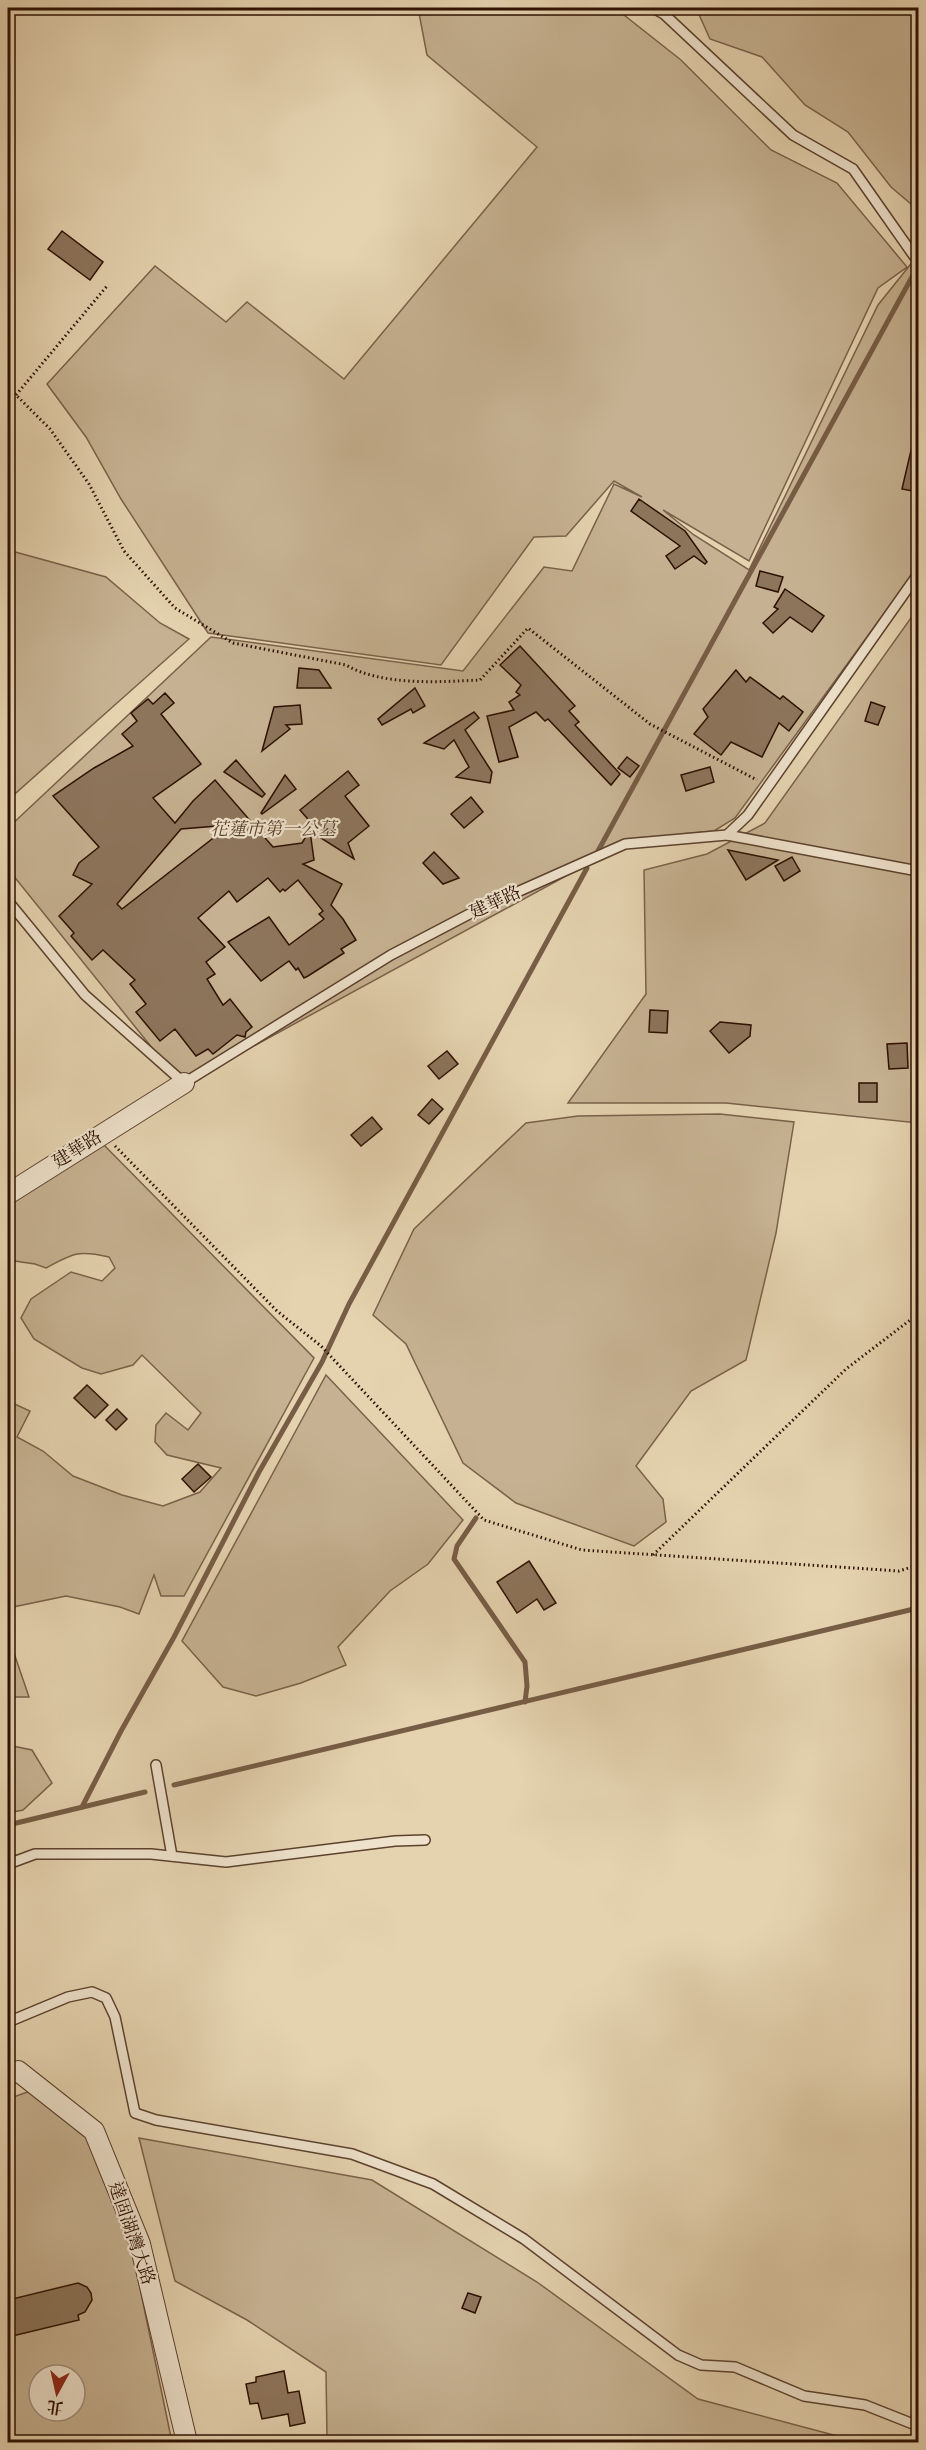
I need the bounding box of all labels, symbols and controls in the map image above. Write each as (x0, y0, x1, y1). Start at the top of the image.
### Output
park label: 花蓮市第一公墓 (210, 817, 339, 841)
street label: 建華路 (465, 880, 525, 924)
street label: 建華路 (48, 1125, 106, 1173)
street label: 達固湖灣大路 (103, 2178, 161, 2288)
north arrow (27, 2363, 87, 2423)
text: 北 (46, 2395, 65, 2419)

